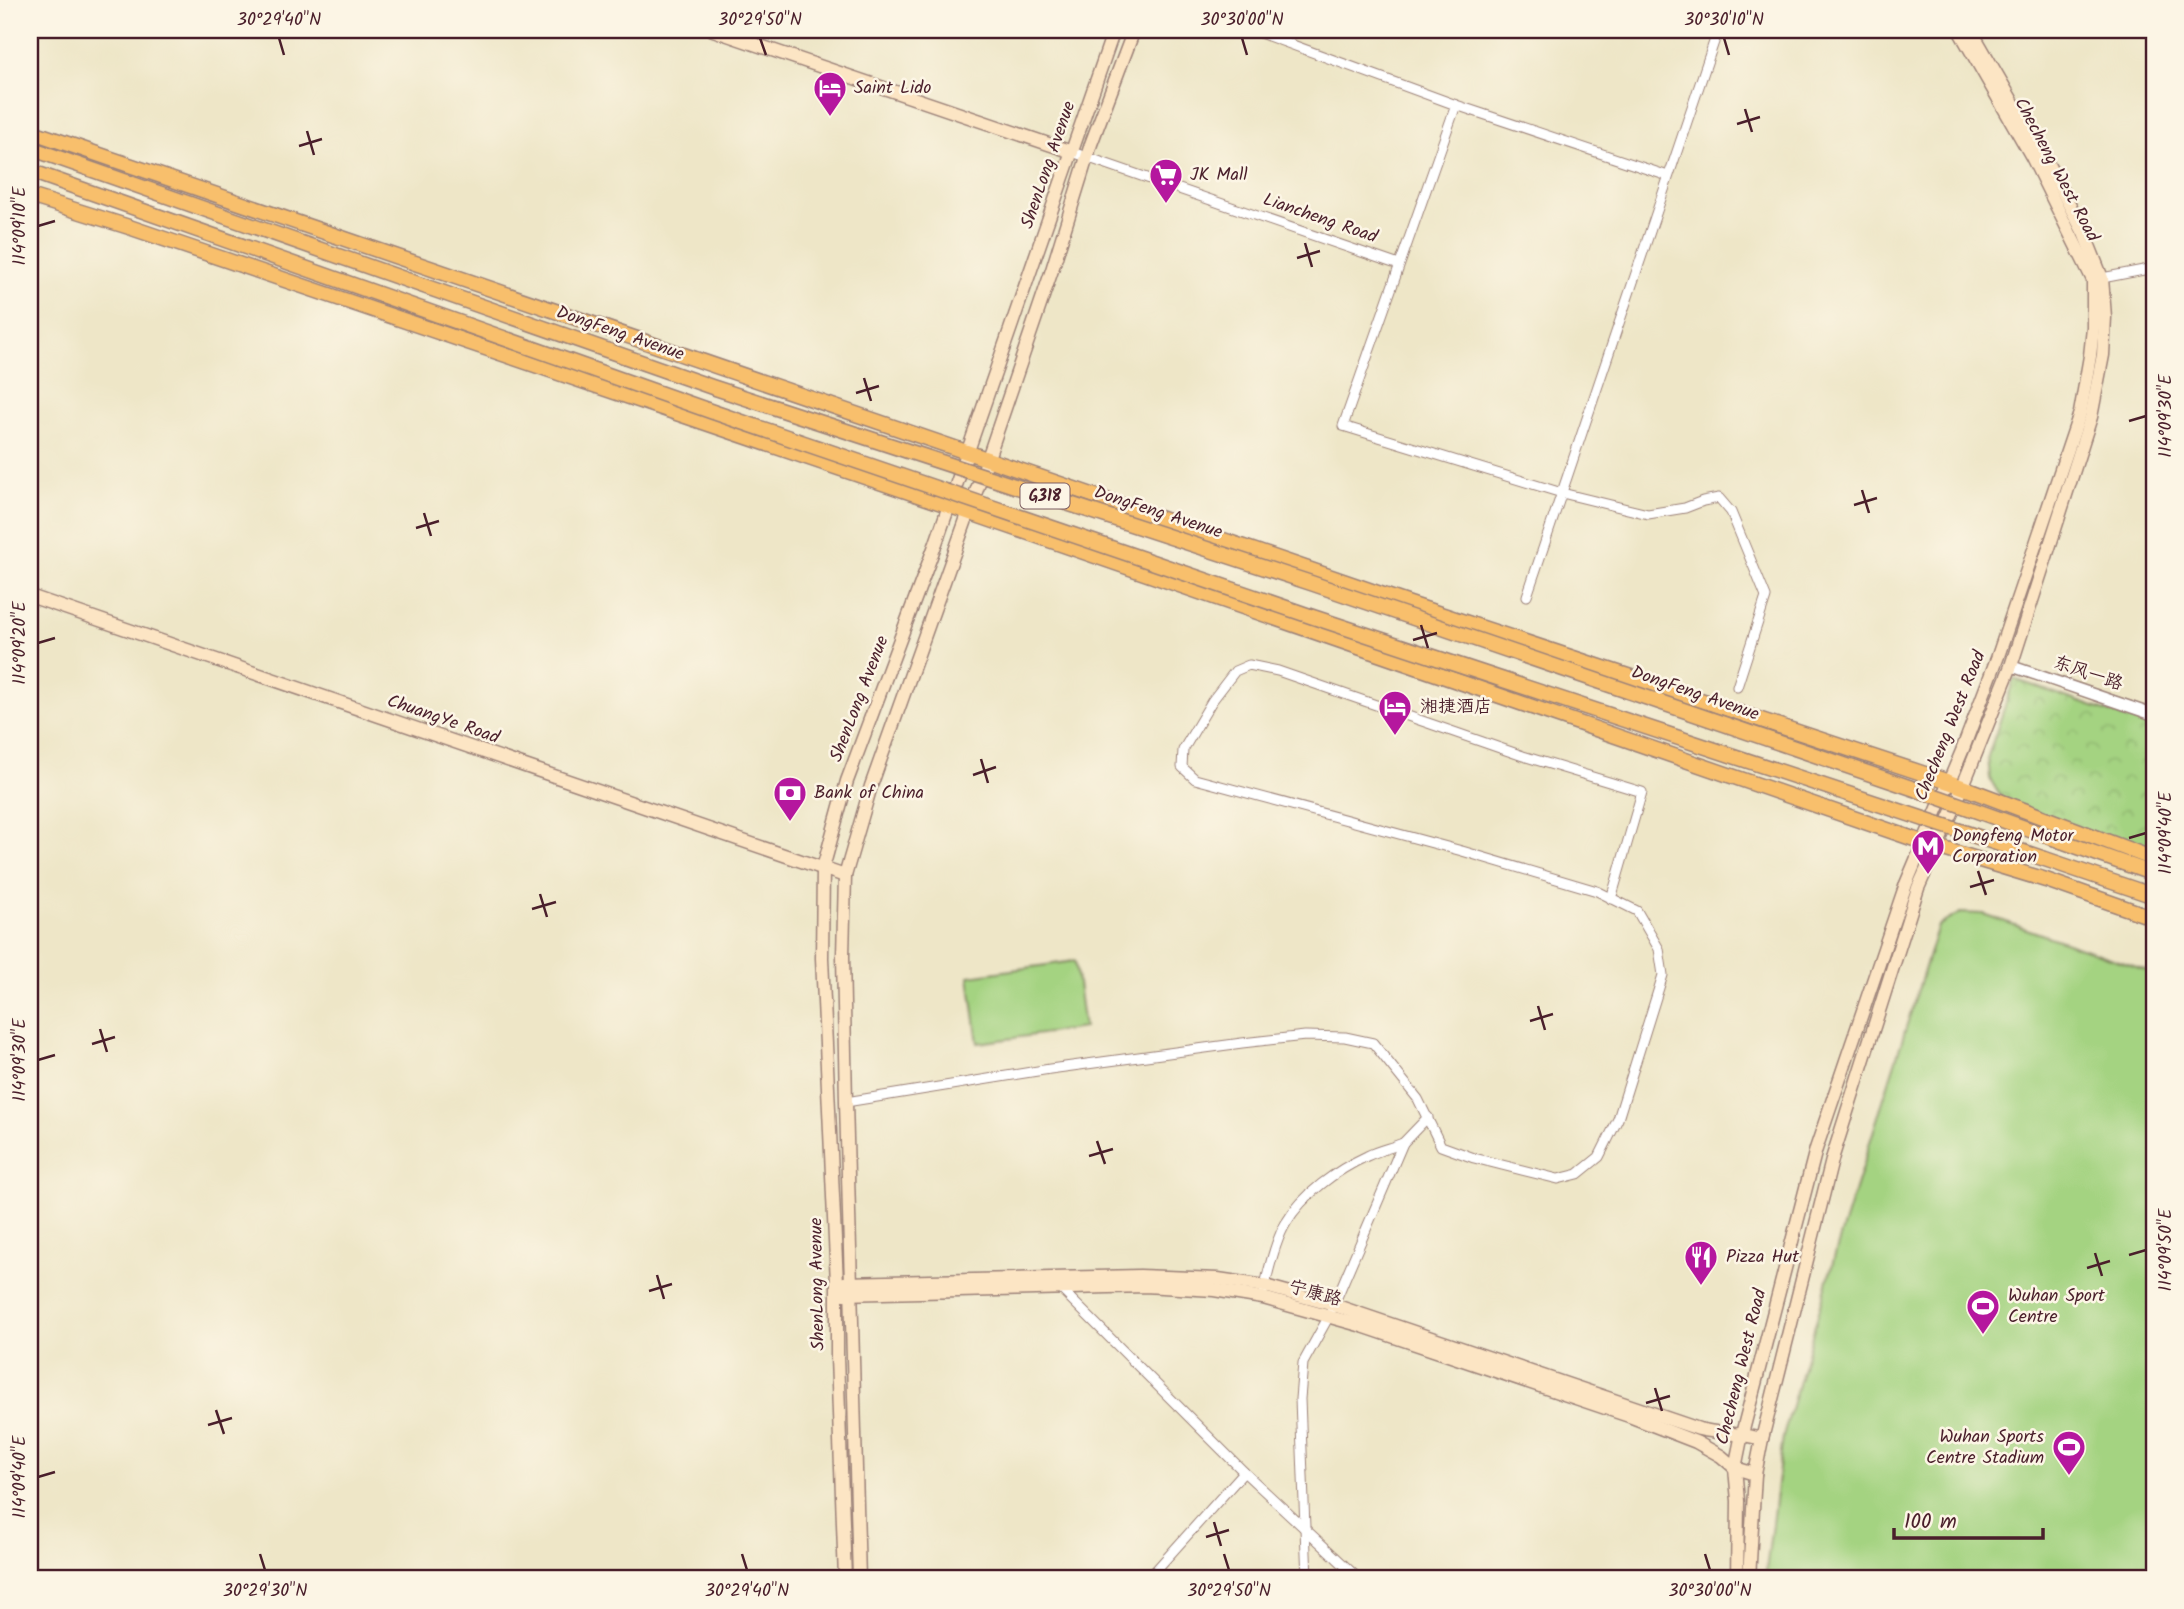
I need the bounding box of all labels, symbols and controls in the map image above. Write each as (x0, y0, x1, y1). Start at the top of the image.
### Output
text: 30°29'40"N (237, 6, 321, 35)
text: 30°29'50"N (718, 6, 802, 35)
text: 30°30'00"N (1200, 6, 1284, 35)
text: 30°30'10"N (1684, 6, 1764, 35)
hotel icon: Saint Lido (811, 69, 849, 118)
place label: Saint Lido (854, 74, 931, 103)
street label: Checheng West Road (2006, 93, 2107, 248)
street label: ShenLong Avenue (1014, 97, 1084, 233)
supermarket icon: JK Mall (1147, 156, 1185, 205)
place label: JK Mall (1190, 161, 1248, 190)
text: 114°09'10"E (6, 186, 35, 265)
street label: Liancheng Road (1259, 186, 1382, 252)
street label: DongFeng Avenue (552, 299, 688, 369)
text: 114°09'30"E (2152, 374, 2181, 458)
street label: DongFeng Avenue (1090, 479, 1226, 547)
road number: G318 (1020, 484, 1070, 509)
text: 114°09'20"E (6, 601, 35, 685)
street label: ShenLong Avenue (823, 632, 897, 766)
street label: Checheng West Road (1908, 646, 1995, 806)
street label: 东风一路 (2049, 649, 2127, 699)
street label: DongFeng Avenue (1627, 659, 1763, 729)
street label: ChuangYe Road (383, 687, 504, 753)
hotel icon: 湘捷酒店 (1376, 688, 1414, 737)
place label: 湘捷酒店 (1420, 693, 1492, 722)
bank icon: Bank of China (771, 774, 809, 823)
place label: Bank of China (814, 779, 924, 808)
text: 114°09'40"E (2152, 791, 2181, 875)
place label: Dongfeng Motor Corporation (1952, 822, 2075, 872)
metro station icon: Dongfeng Motor Corporation (1909, 827, 1947, 876)
text: 114°09'30"E (6, 1018, 35, 1102)
text: 114°09'50"E (2152, 1208, 2181, 1291)
street label: ShenLong Avenue (802, 1217, 834, 1351)
restaurant icon: Pizza Hut (1682, 1238, 1720, 1287)
place label: Pizza Hut (1726, 1243, 1800, 1272)
street label: 宁康路 (1285, 1273, 1345, 1315)
place label: Wuhan Sport Centre (2008, 1282, 2106, 1332)
street label: Checheng West Road (1709, 1285, 1776, 1448)
sports icon: Wuhan Sport Centre (1964, 1287, 2002, 1336)
place label: Wuhan Sports Centre Stadium (1926, 1423, 2044, 1473)
sports icon: Wuhan Sports Centre Stadium (2050, 1428, 2088, 1477)
text: 114°09'40"E (6, 1435, 35, 1519)
scale bar (1894, 1497, 2042, 1541)
text: 100 m (1904, 1506, 1957, 1539)
text: 30°29'30"N (223, 1577, 307, 1606)
text: 30°29'40"N (705, 1577, 789, 1606)
text: 30°29'50"N (1187, 1577, 1271, 1606)
text: 30°30'00"N (1668, 1577, 1752, 1606)

